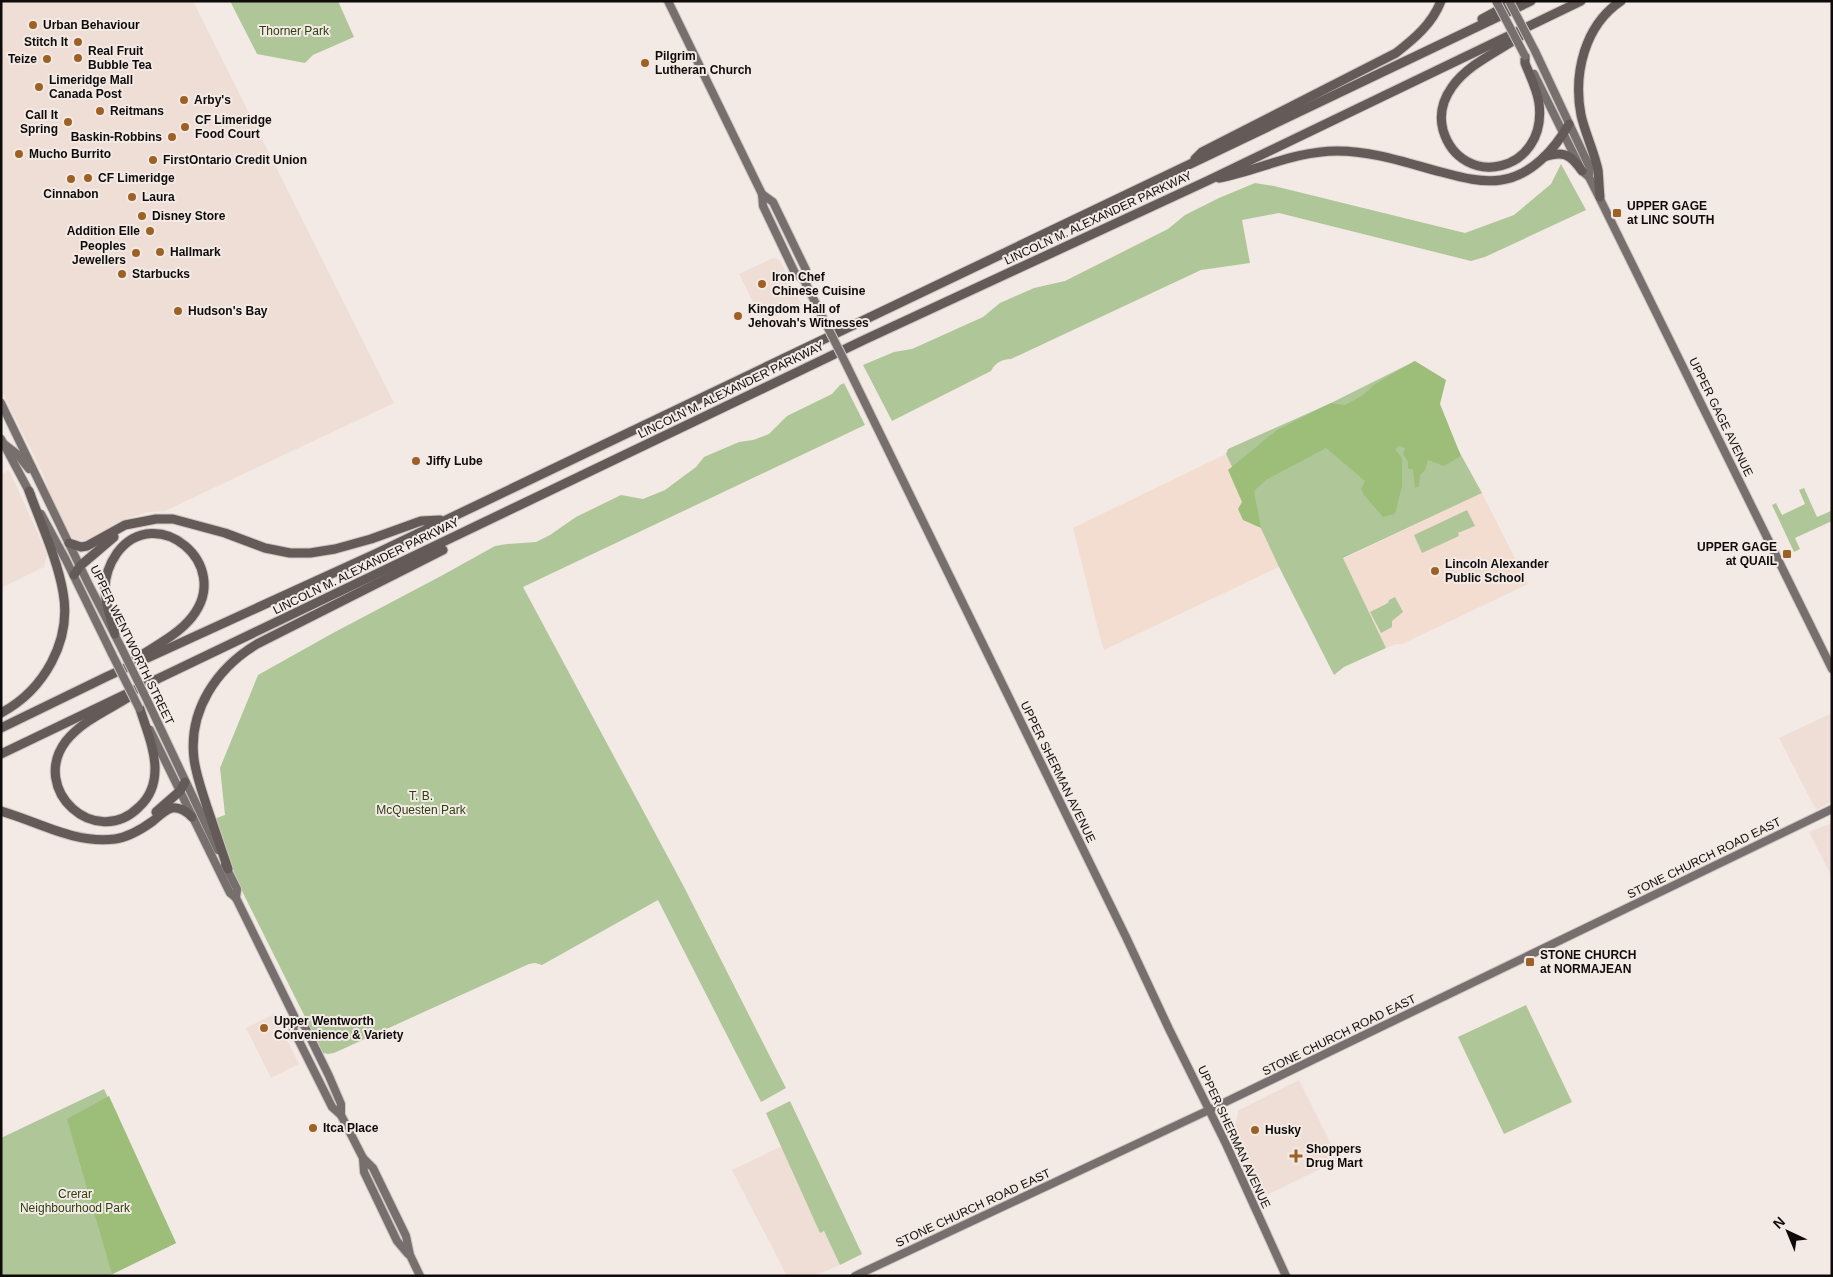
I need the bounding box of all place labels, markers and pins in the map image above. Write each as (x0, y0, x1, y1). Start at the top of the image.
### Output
place label: Urban Behaviour (43, 18, 140, 32)
marker: Urban Behaviour (27, 19, 39, 31)
place label: Stitch It (24, 35, 68, 49)
marker: Stitch It (72, 36, 84, 48)
place label: Real Fruit Bubble Tea (88, 44, 152, 72)
place label: Pilgrim Lutheran Church (655, 49, 752, 77)
place label: Teize (8, 52, 37, 66)
marker: Real Fruit Bubble Tea (72, 52, 84, 64)
marker: Teize (41, 53, 53, 65)
marker: Pilgrim Lutheran Church (639, 57, 651, 69)
place label: Limeridge Mall Canada Post (49, 73, 133, 101)
marker: Limeridge Mall Canada Post (33, 81, 45, 93)
place label: Arby's (194, 93, 231, 107)
marker: Arby's (178, 94, 190, 106)
place label: Reitmans (110, 104, 164, 118)
marker: Reitmans (94, 105, 106, 117)
place label: Call It Spring (20, 108, 58, 136)
place label: CF Limeridge Food Court (195, 113, 272, 141)
marker: Call It Spring (62, 116, 74, 128)
marker: CF Limeridge Food Court (179, 121, 191, 133)
place label: Baskin-Robbins (71, 130, 162, 144)
marker: Baskin-Robbins (166, 131, 178, 143)
place label: Mucho Burrito (29, 147, 111, 161)
marker: Mucho Burrito (13, 148, 25, 160)
place label: FirstOntario Credit Union (163, 153, 307, 167)
marker: FirstOntario Credit Union (147, 154, 159, 166)
place label: CF Limeridge (98, 171, 175, 185)
marker: CF Limeridge (82, 172, 94, 184)
marker: Cinnabon (65, 173, 77, 185)
place label: Cinnabon (43, 187, 99, 201)
place label: Laura (142, 190, 175, 204)
marker: Laura (126, 191, 138, 203)
place label: UPPER GAGE at LINC SOUTH (1627, 199, 1714, 227)
marker: UPPER GAGE at LINC SOUTH (1611, 207, 1623, 219)
place label: Disney Store (152, 209, 226, 223)
marker: Disney Store (136, 210, 148, 222)
place label: Addition Elle (67, 224, 140, 238)
marker: Addition Elle (144, 225, 156, 237)
place label: Peoples Jewellers (72, 239, 126, 267)
place label: Hallmark (170, 245, 221, 259)
marker: Hallmark (154, 246, 166, 258)
marker: Peoples Jewellers (130, 247, 142, 259)
place label: Starbucks (132, 267, 190, 281)
marker: Starbucks (116, 268, 128, 280)
place label: Iron Chef Chinese Cuisine (772, 270, 866, 298)
marker: Iron Chef Chinese Cuisine (756, 278, 768, 290)
place label: Kingdom Hall of Jehovah's Witnesses (748, 302, 869, 330)
place label: Hudson's Bay (188, 304, 268, 318)
marker: Hudson's Bay (172, 305, 184, 317)
marker: Kingdom Hall of Jehovah's Witnesses (732, 310, 744, 322)
place label: Jiffy Lube (426, 454, 483, 468)
marker: Jiffy Lube (410, 455, 422, 467)
place label: UPPER GAGE at QUAIL (1697, 540, 1777, 568)
marker: UPPER GAGE at QUAIL (1781, 548, 1793, 560)
place label: Lincoln Alexander Public School (1445, 557, 1549, 585)
marker: Lincoln Alexander Public School (1429, 565, 1441, 577)
place label: STONE CHURCH at NORMAJEAN (1540, 948, 1636, 976)
marker: STONE CHURCH at NORMAJEAN (1524, 956, 1536, 968)
place label: Upper Wentworth Convenience & Variety (274, 1014, 404, 1042)
marker: Upper Wentworth Convenience & Variety (258, 1022, 270, 1034)
place label: Itca Place (323, 1121, 379, 1135)
marker: Itca Place (307, 1122, 319, 1134)
place label: Husky (1265, 1123, 1301, 1137)
marker: Husky (1249, 1124, 1261, 1136)
place label: Shoppers Drug Mart (1306, 1142, 1363, 1170)
marker: Shoppers Drug Mart (1290, 1150, 1302, 1162)

